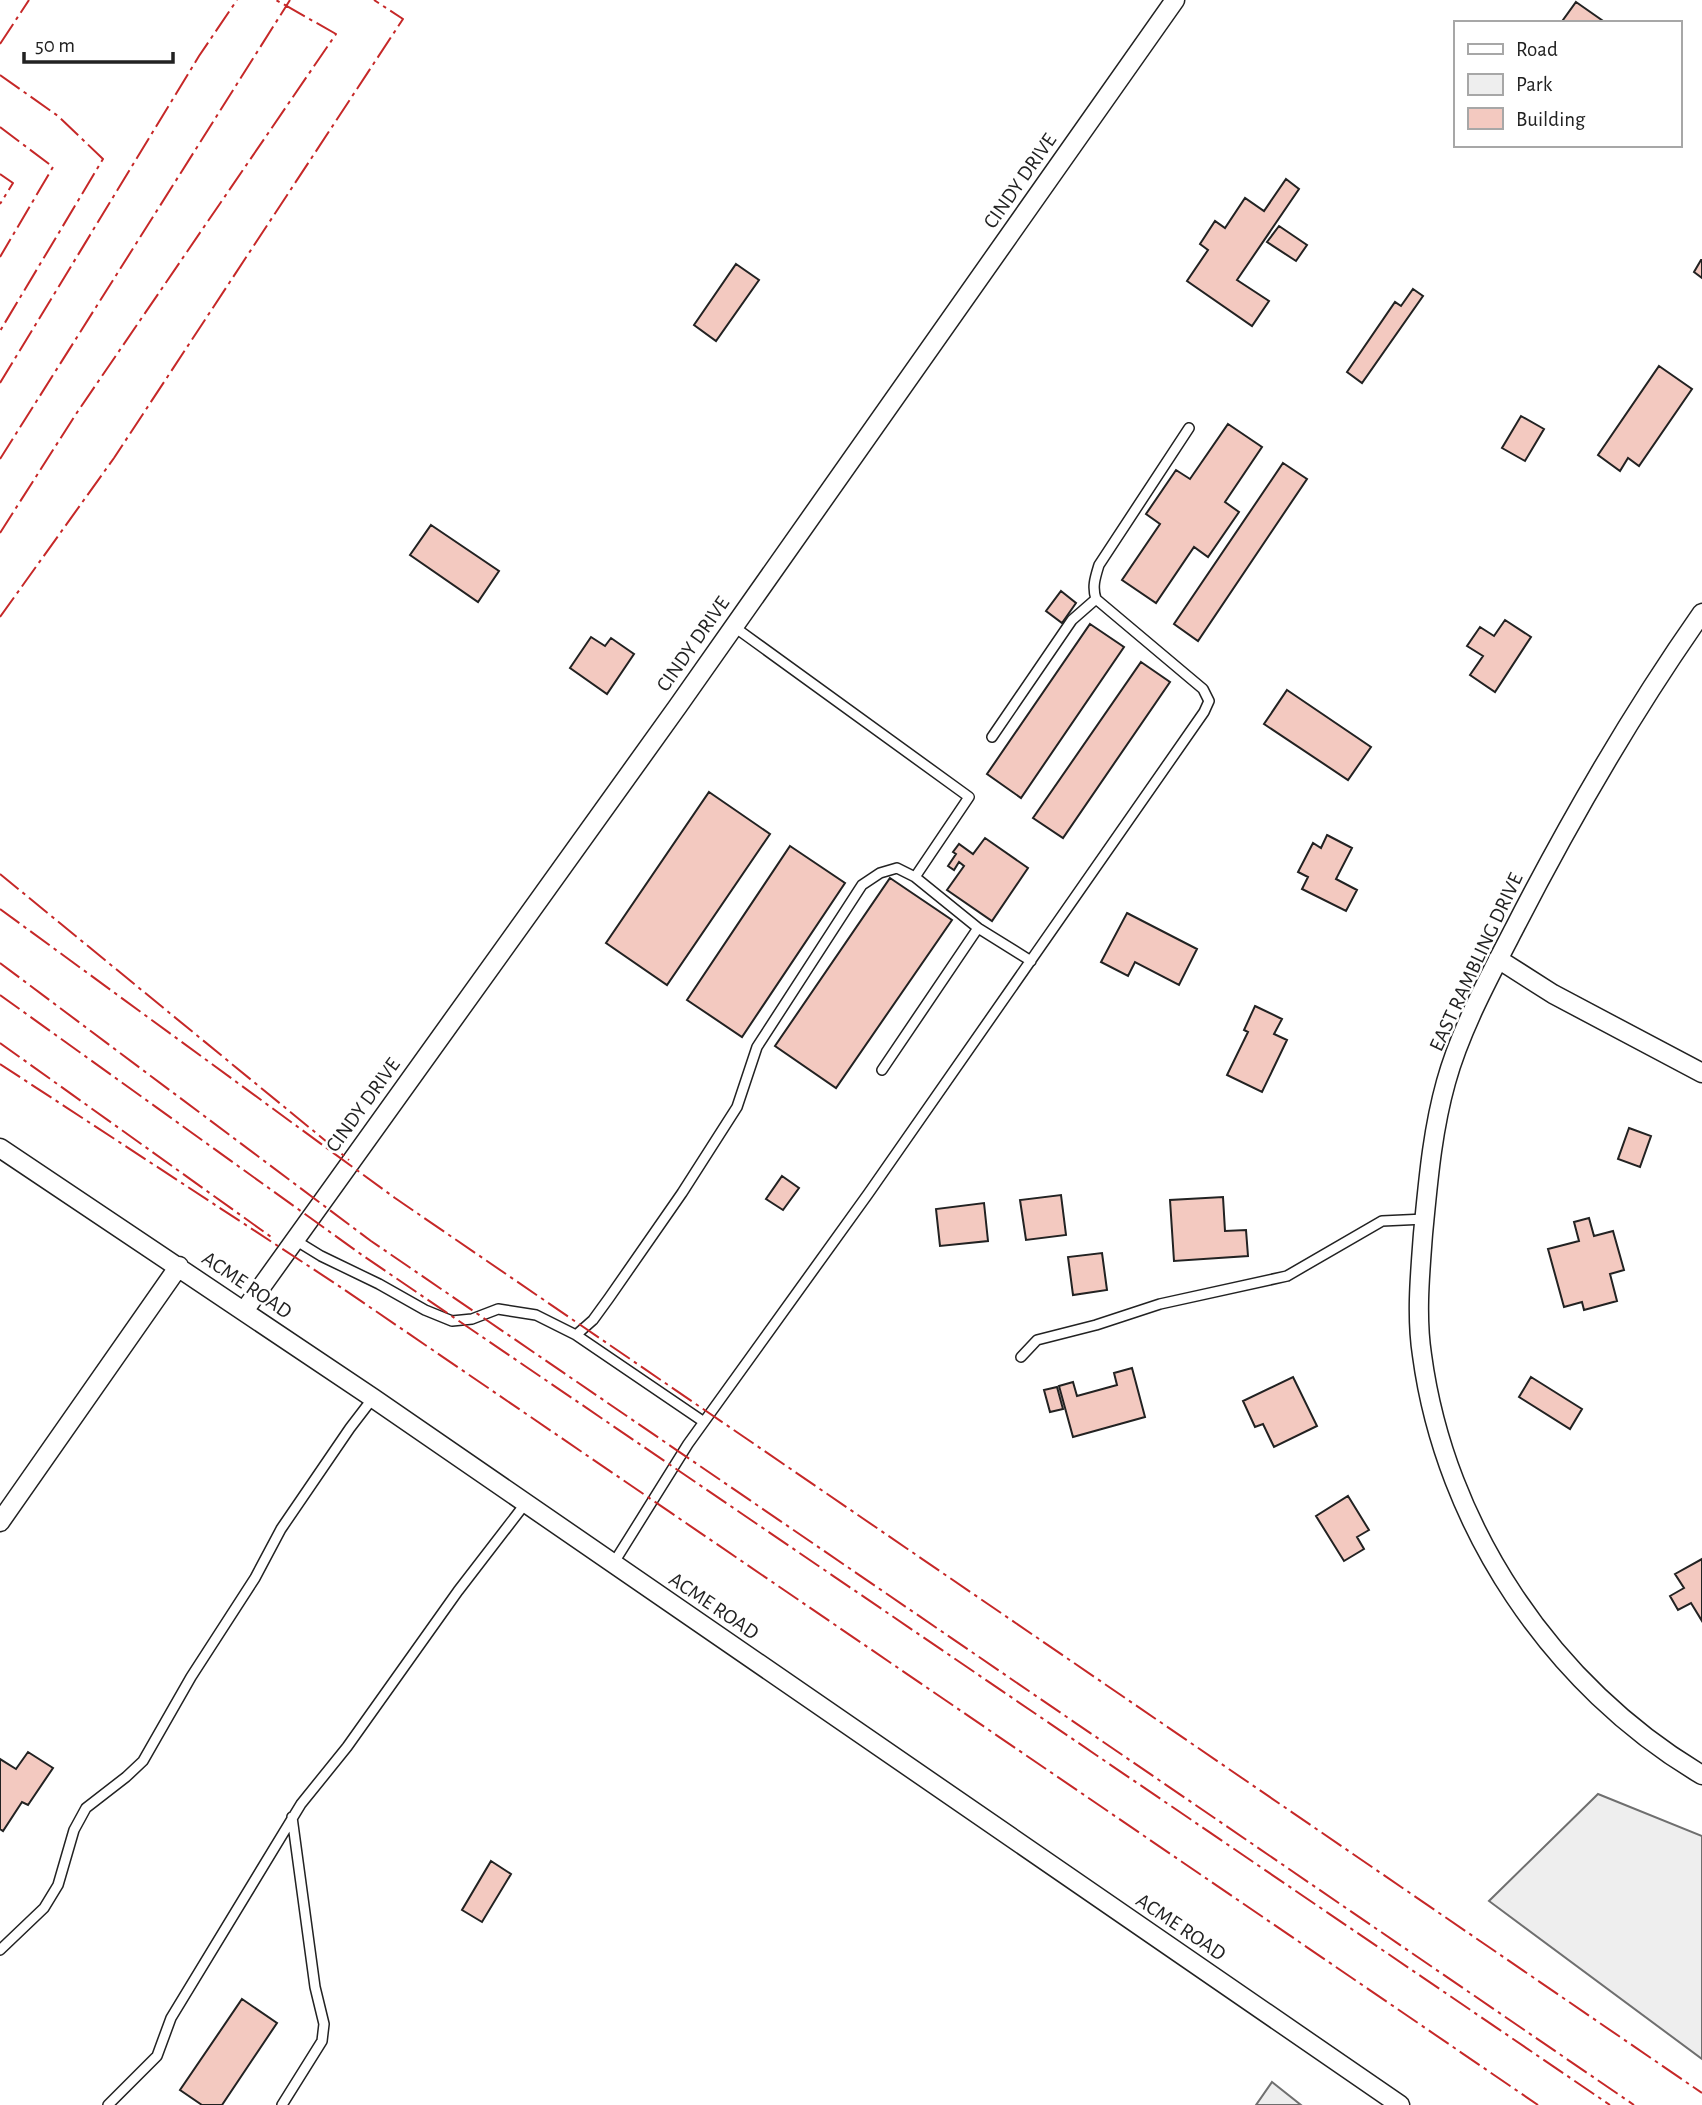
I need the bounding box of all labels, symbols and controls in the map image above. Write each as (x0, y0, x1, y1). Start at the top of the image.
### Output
scale bar (24, 21, 173, 65)
legend (1454, 21, 1681, 147)
text: 50 m (35, 35, 75, 56)
text: Road (1516, 39, 1558, 60)
text: Park (1516, 74, 1553, 95)
text: Building (1516, 109, 1586, 130)
street label: CINDY DRIVE (980, 130, 1060, 232)
street label: CINDY DRIVE (653, 593, 733, 695)
street label: EAST RAMBLING DRIVE (1425, 870, 1527, 1054)
street label: CINDY DRIVE (322, 1054, 404, 1156)
street label: ACME ROAD (198, 1247, 296, 1323)
street label: ACME ROAD (665, 1568, 763, 1644)
street label: ACME ROAD (1132, 1889, 1230, 1965)

